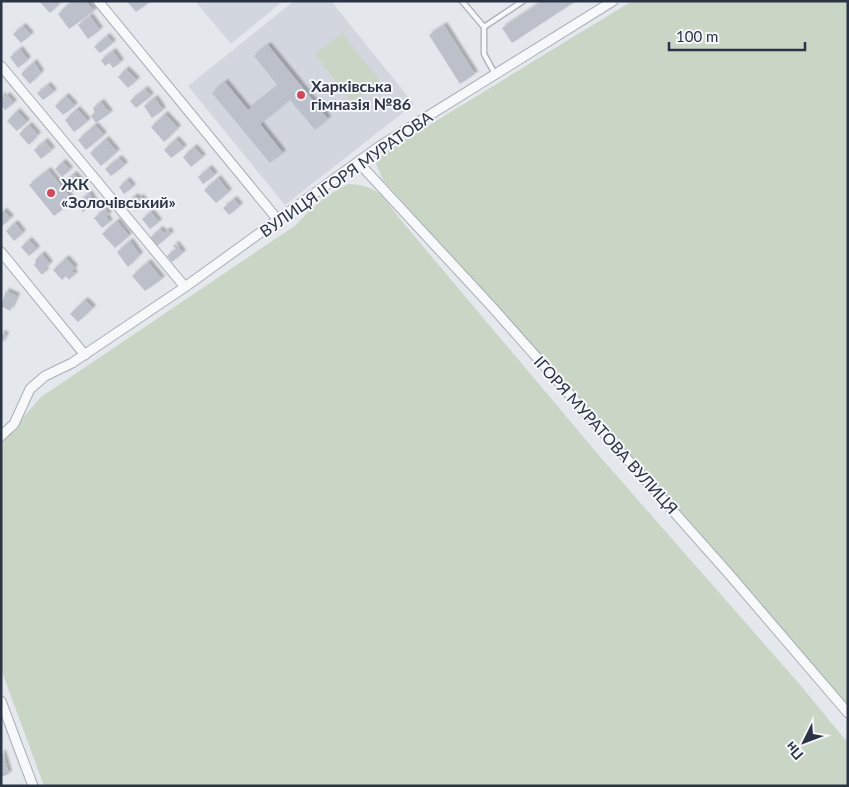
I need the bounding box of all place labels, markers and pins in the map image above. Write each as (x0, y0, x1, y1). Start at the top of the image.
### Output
place label: Харківська гімназія №86 (311, 76, 411, 113)
marker: Харківська гімназія №86 (295, 89, 307, 101)
place label: ЖК «Золочівський» (61, 174, 176, 211)
marker: ЖК «Золочівський» (45, 187, 57, 199)

